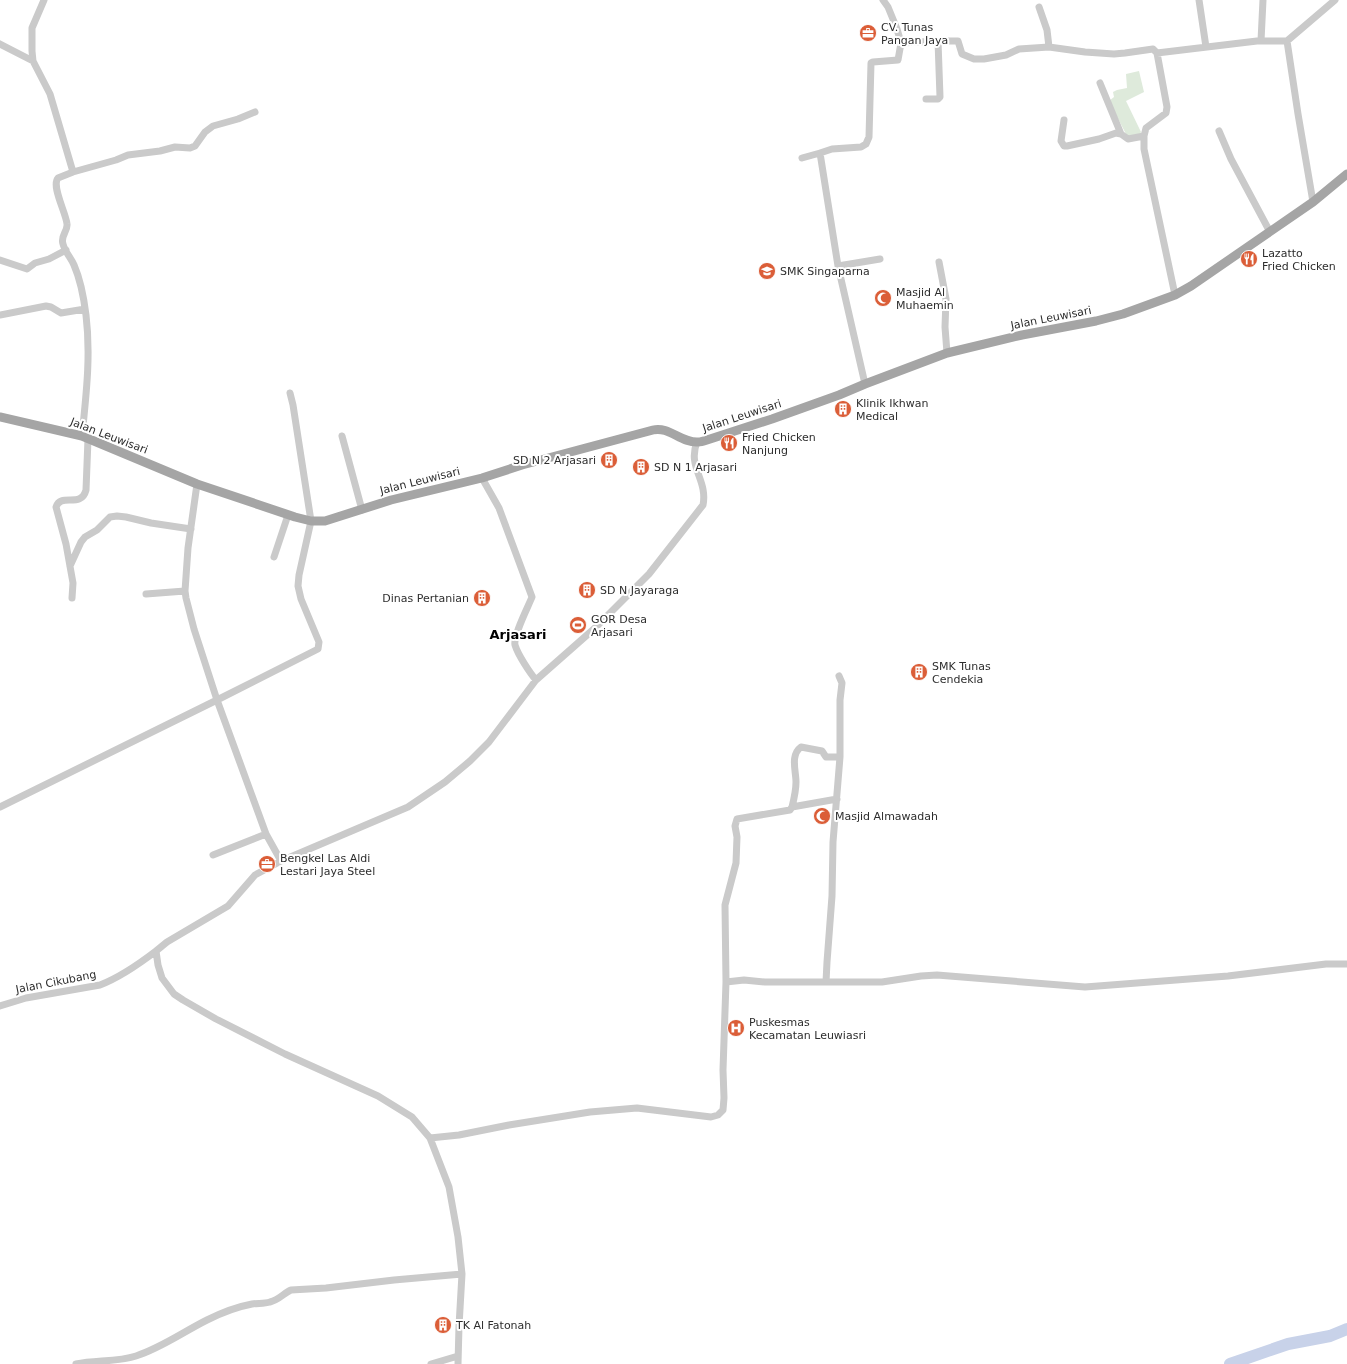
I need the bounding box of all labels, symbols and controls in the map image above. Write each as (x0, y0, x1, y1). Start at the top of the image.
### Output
place label: CV. Tunas Pangan Jaya (881, 21, 948, 47)
office icon: CV. Tunas Pangan Jaya (858, 23, 878, 43)
place label: Lazatto Fried Chicken (1262, 247, 1336, 273)
restaurant icon: Lazatto Fried Chicken (1239, 249, 1259, 269)
school or university icon: SMK Singaparna (757, 261, 777, 281)
place label: SMK Singaparna (780, 265, 870, 278)
place label: Masjid Al Muhaemin (896, 286, 954, 312)
mosque icon: Masjid Al Muhaemin (873, 288, 893, 308)
street label: Jalan Leuwisari (1009, 304, 1093, 332)
street label: Jalan Leuwisari (700, 397, 783, 435)
place label: Klinik Ikhwan Medical (856, 397, 929, 423)
building icon: Klinik Ikhwan Medical (833, 399, 853, 419)
street label: Jalan Leuwisari (67, 415, 150, 457)
place label: Fried Chicken Nanjung (742, 431, 816, 457)
restaurant icon: Fried Chicken Nanjung (719, 433, 739, 453)
building icon: SD N 2 Arjasari (599, 450, 619, 470)
place label: SD N 2 Arjasari (513, 454, 596, 467)
building icon: SD N 1 Arjasari (631, 457, 651, 477)
place label: SD N 1 Arjasari (654, 461, 737, 474)
street label: Jalan Leuwisari (378, 465, 461, 497)
building icon: SD N Jayaraga (577, 580, 597, 600)
place label: SD N Jayaraga (600, 584, 679, 597)
building icon: Dinas Pertanian (472, 588, 492, 608)
place label: Dinas Pertanian (382, 592, 469, 605)
place label: GOR Desa Arjasari (591, 613, 647, 639)
sports icon: GOR Desa Arjasari (568, 615, 588, 635)
district label: Arjasari (489, 627, 547, 642)
place label: SMK Tunas Cendekia (932, 660, 991, 686)
building icon: SMK Tunas Cendekia (909, 662, 929, 682)
mosque icon: Masjid Almawadah (812, 806, 832, 826)
place label: Masjid Almawadah (835, 810, 938, 823)
place label: Bengkel Las Aldi Lestari Jaya Steel (280, 852, 375, 878)
office icon: Bengkel Las Aldi Lestari Jaya Steel (257, 854, 277, 874)
street label: Jalan Cikubang (14, 968, 97, 996)
place label: Puskesmas Kecamatan Leuwiasri (749, 1016, 866, 1042)
hospital icon: Puskesmas Kecamatan Leuwiasri (726, 1018, 746, 1038)
building icon: TK Al Fatonah (433, 1315, 453, 1335)
place label: TK Al Fatonah (455, 1319, 531, 1332)

